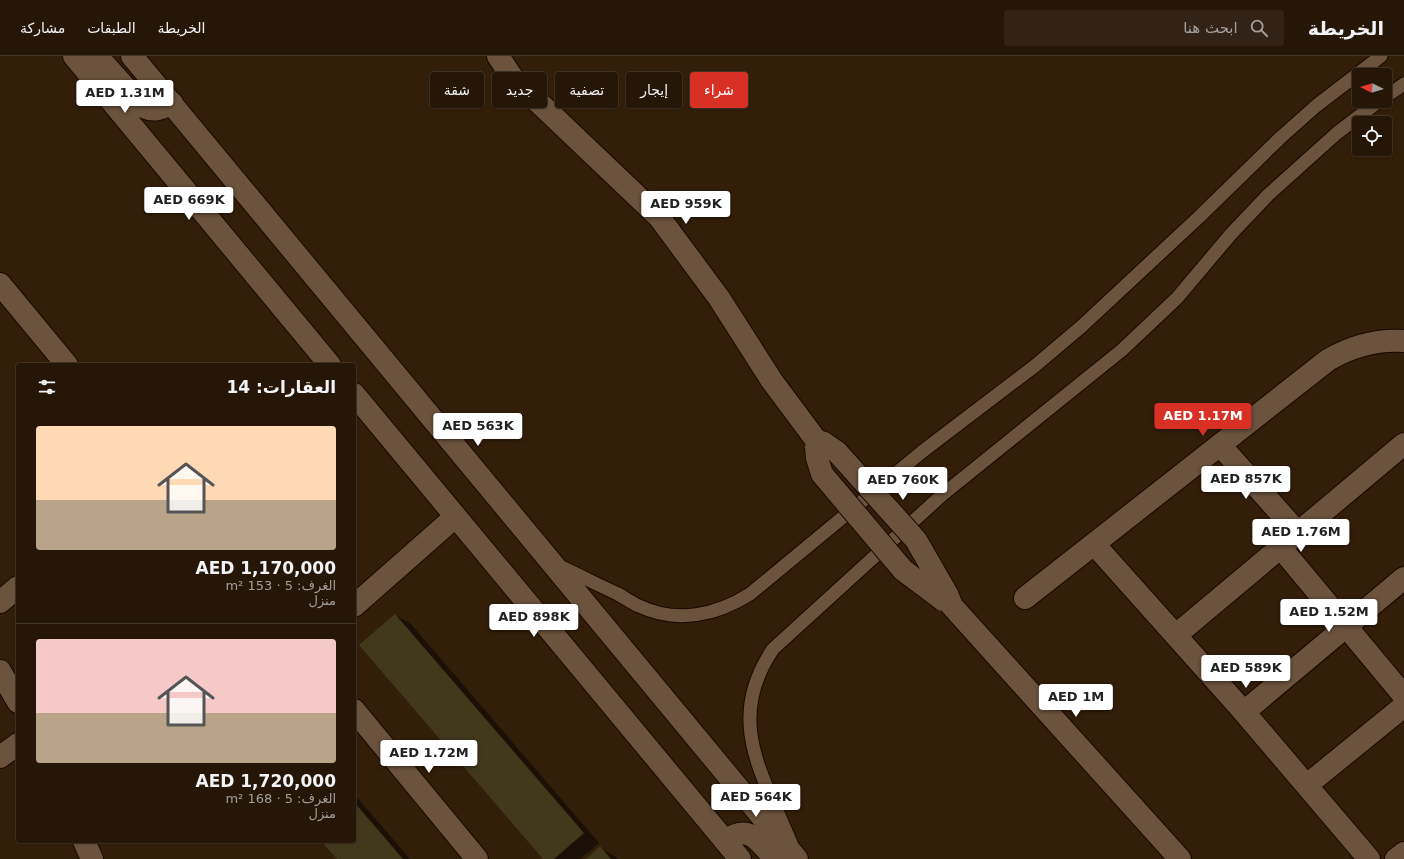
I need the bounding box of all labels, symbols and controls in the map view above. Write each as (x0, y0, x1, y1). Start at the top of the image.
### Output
search box (1004, 10, 1284, 46)
icon: search (1248, 17, 1270, 39)
text: الخريطة (1308, 17, 1384, 39)
text: ابحث هنا (1183, 19, 1238, 37)
text: مشاركة (20, 20, 65, 36)
text: الطبقات (87, 20, 136, 36)
text: الخريطة (158, 20, 205, 36)
north arrow (1352, 68, 1392, 108)
map controls (1352, 68, 1392, 156)
chip: شقة (430, 72, 484, 108)
chip: جديد (492, 72, 547, 108)
chip: تصفية (555, 72, 618, 108)
chip: إيجار (626, 72, 682, 108)
chip: شراء (690, 72, 748, 108)
pin: AED 1.31M (79, 80, 171, 114)
text: AED 1.31M (85, 85, 165, 100)
button: locate (1352, 116, 1392, 156)
pin: AED 669K (148, 187, 230, 221)
pin: AED 959K (645, 191, 727, 225)
text: AED 669K (153, 192, 225, 207)
text: AED 959K (650, 196, 722, 211)
icon: filters (36, 376, 58, 398)
text: العقارات: 14 (226, 377, 336, 397)
pin: AED 1.17M (1157, 403, 1249, 437)
text: AED 1.17M (1163, 408, 1243, 423)
pin: AED 563K (437, 413, 519, 447)
text: AED 563K (442, 418, 514, 433)
icon: home (150, 452, 222, 524)
pin: AED 857K (1205, 466, 1287, 500)
pin: AED 760K (862, 467, 944, 501)
text: AED 857K (1210, 471, 1282, 486)
text: AED 760K (867, 472, 939, 487)
pin: AED 1.76M (1255, 519, 1347, 553)
text: AED 1.76M (1261, 524, 1341, 539)
text: AED 1,170,000 (195, 558, 336, 578)
text: الغرف: 5 · 153 m² (225, 578, 336, 593)
text: منزل (308, 593, 336, 608)
pin: AED 1.52M (1283, 599, 1375, 633)
pin: AED 898K (493, 604, 575, 638)
text: AED 1.52M (1289, 604, 1369, 619)
text: AED 898K (498, 609, 570, 624)
pin: AED 589K (1205, 655, 1287, 689)
text: AED 589K (1210, 660, 1282, 675)
icon: home (150, 665, 222, 737)
pin: AED 1M (1043, 684, 1109, 718)
text: AED 1M (1048, 689, 1104, 704)
pin: AED 1.72M (383, 740, 475, 774)
text: AED 1.72M (389, 745, 469, 760)
text: AED 1,720,000 (195, 771, 336, 791)
pin: AED 564K (715, 784, 797, 818)
text: AED 564K (720, 789, 792, 804)
text: الغرف: 5 · 168 m² (225, 791, 336, 806)
text: منزل (308, 806, 336, 821)

